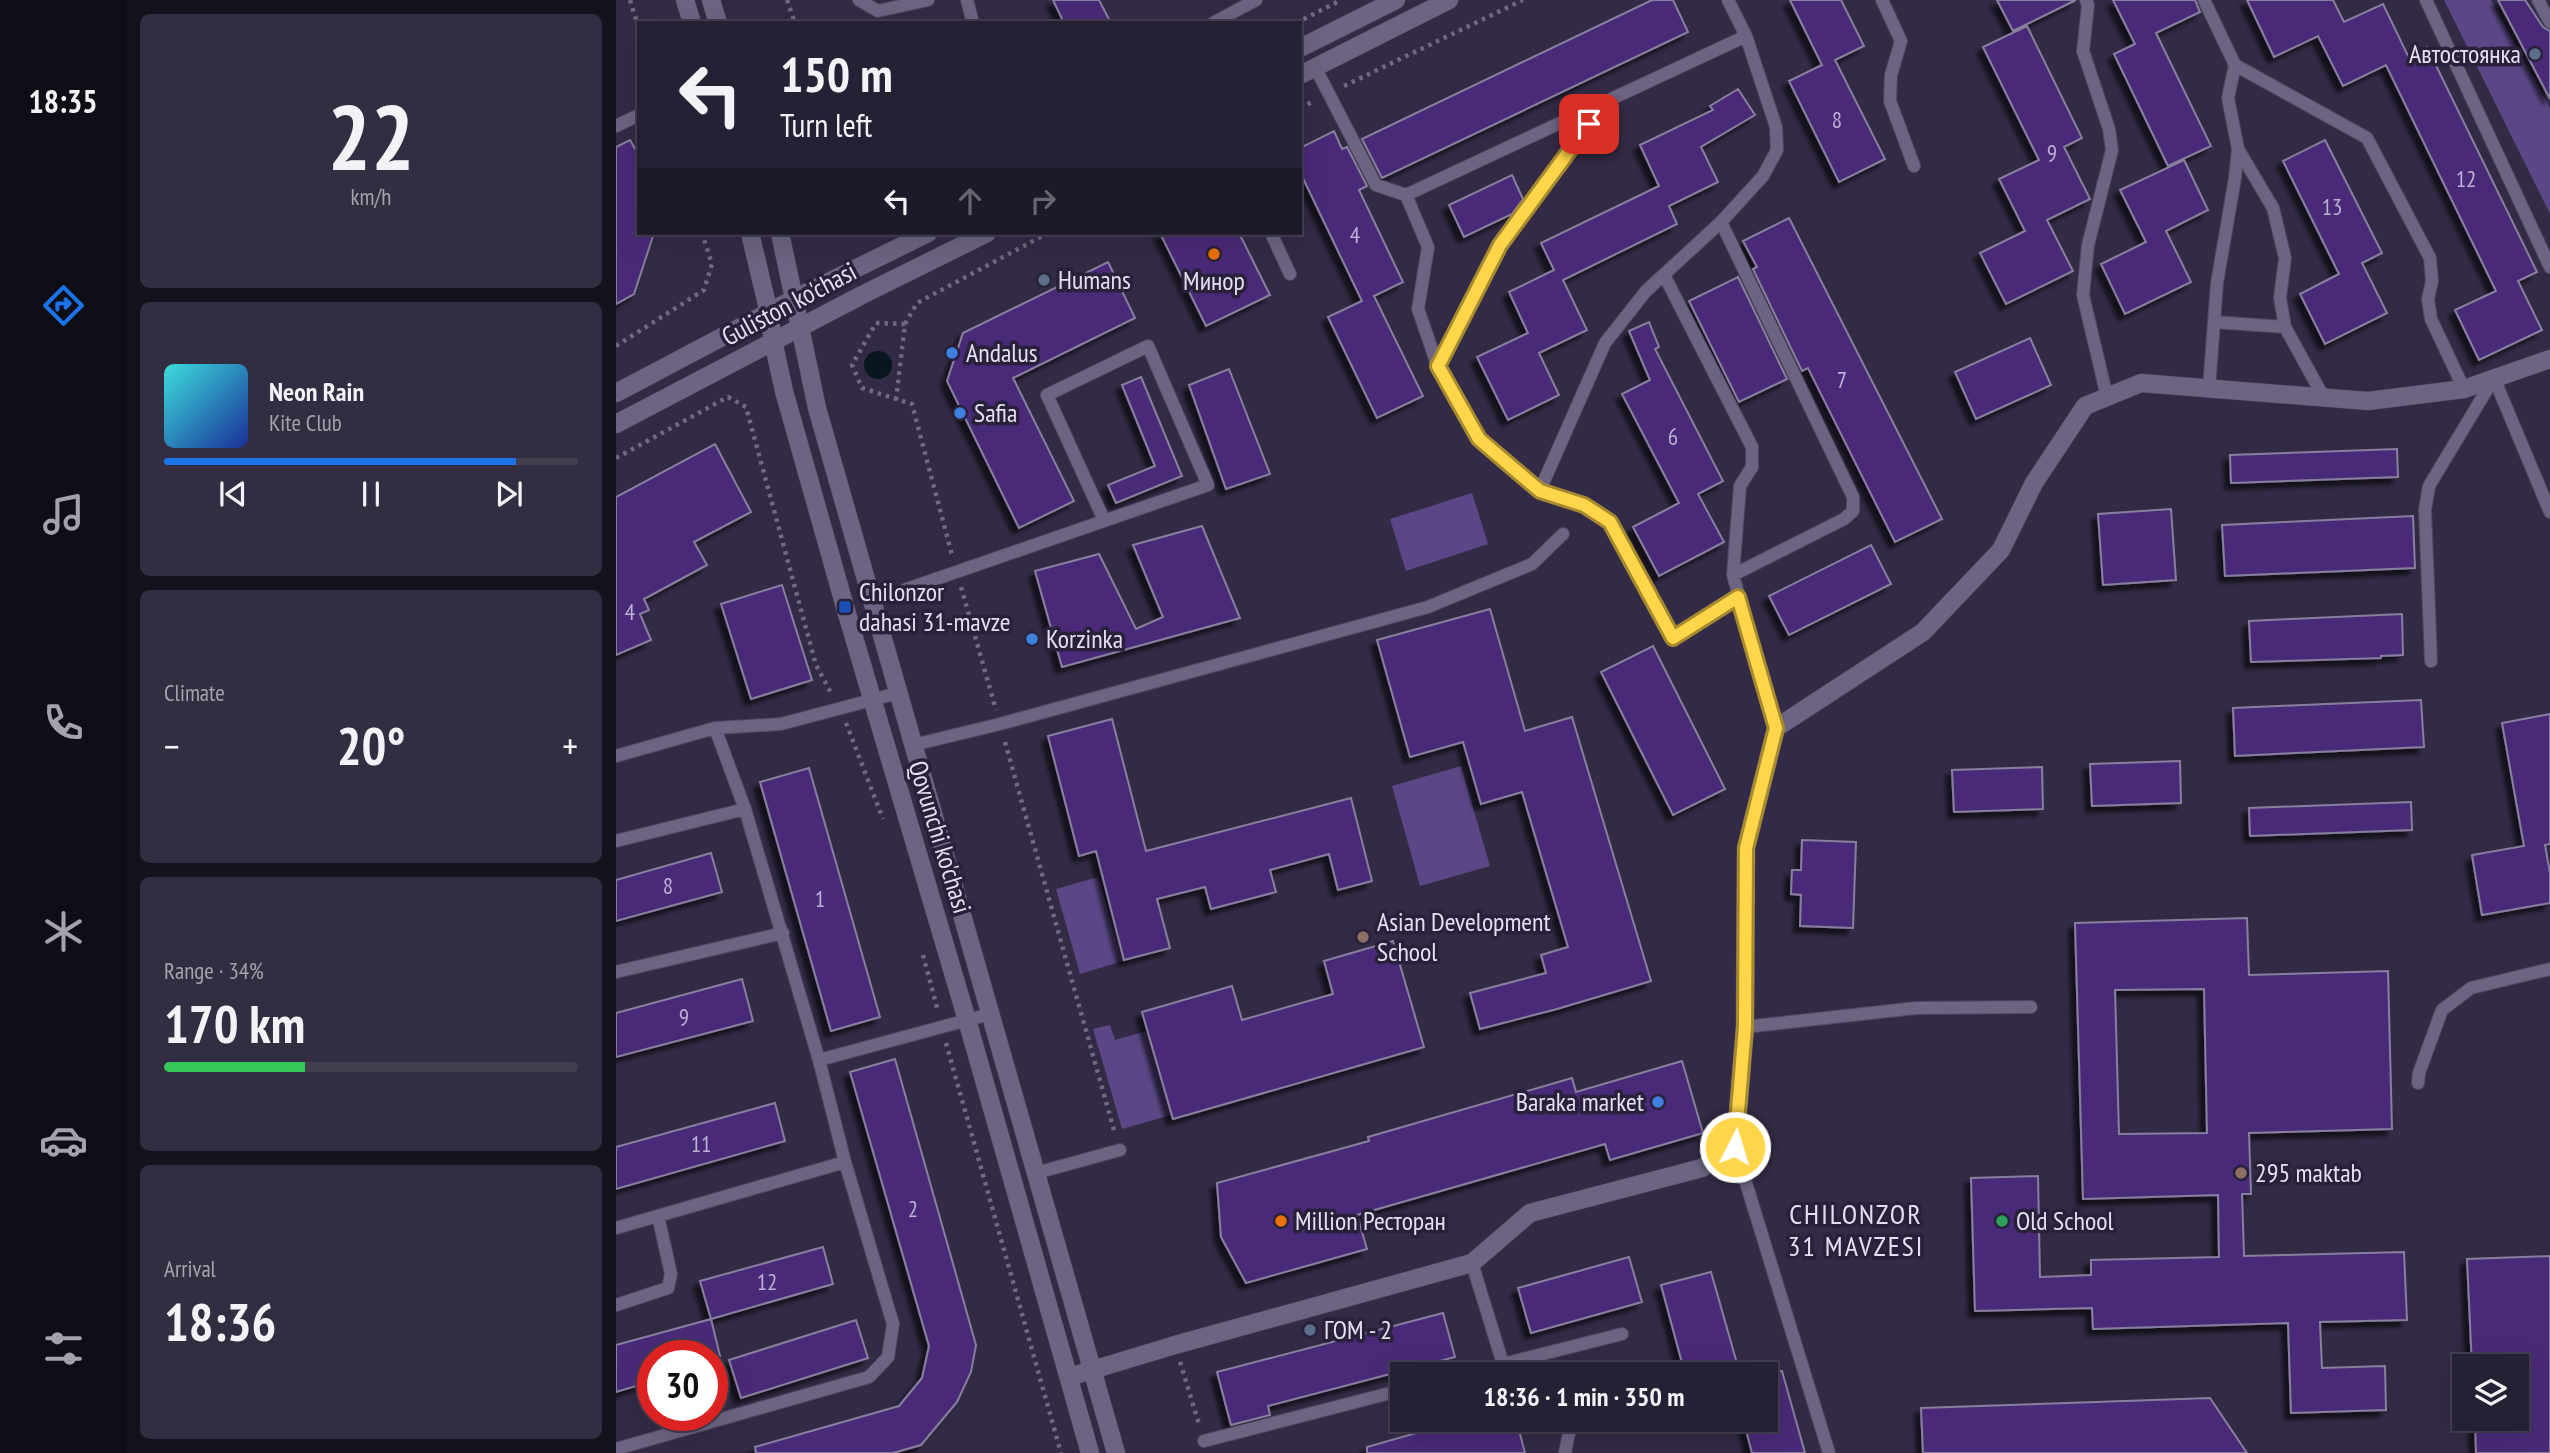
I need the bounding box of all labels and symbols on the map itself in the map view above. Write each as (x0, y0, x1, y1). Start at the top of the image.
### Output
place label: Автостоянка (2409, 37, 2521, 70)
marker: Автостоянка (2527, 46, 2543, 62)
pin (1559, 94, 1619, 154)
house number: 8 (1832, 105, 1842, 134)
house number: 9 (2047, 138, 2057, 167)
house number: 12 (2456, 164, 2476, 193)
house number: 13 (2322, 192, 2342, 221)
house number: 4 (1350, 220, 1360, 249)
marker: Минор (1206, 246, 1222, 262)
street label: Guliston ko'chasi (716, 254, 862, 353)
place label: Humans (1058, 263, 1131, 296)
place label: Минор (1183, 264, 1245, 297)
marker: Humans (1036, 272, 1052, 288)
place label: Andalus (966, 336, 1038, 369)
marker: Andalus (944, 345, 960, 361)
house number: 7 (1837, 365, 1847, 394)
place label: Safia (974, 396, 1017, 429)
marker: Safia (952, 405, 968, 421)
house number: 6 (1668, 422, 1678, 451)
place label: Chilonzor dahasi 31-mavze (859, 575, 1010, 638)
house number: 4 (625, 597, 635, 626)
marker: Chilonzor dahasi 31-mavze (837, 599, 853, 615)
place label: Korzinka (1046, 622, 1123, 655)
marker: Korzinka (1024, 631, 1040, 647)
street label: Qovunchi ko'chasi (902, 757, 979, 917)
house number: 8 (663, 871, 673, 900)
house number: 1 (815, 884, 825, 913)
place label: Asian Development School (1377, 905, 1551, 968)
marker: Asian Development School (1355, 929, 1371, 945)
house number: 9 (679, 1002, 689, 1031)
place label: Baraka market (1516, 1085, 1644, 1118)
marker: Baraka market (1650, 1094, 1666, 1110)
position arrow (1698, 1110, 1772, 1184)
house number: 11 (691, 1129, 711, 1158)
place label: 295 maktab (2255, 1156, 2362, 1189)
marker: 295 maktab (2233, 1165, 2249, 1181)
house number: 2 (908, 1194, 918, 1223)
district label: CHILONZOR 31 MAVZESI (1788, 1195, 1924, 1264)
place label: Million Ресторан (1295, 1204, 1446, 1237)
place label: Old School (2016, 1204, 2113, 1237)
marker: Million Ресторан (1273, 1213, 1289, 1229)
marker: Old School (1994, 1213, 2010, 1229)
house number: 12 (757, 1267, 777, 1296)
place label: ГОМ - 2 (1324, 1313, 1392, 1346)
marker: ГОМ - 2 (1302, 1322, 1318, 1338)
speed limit sign: 30 (637, 1340, 728, 1431)

